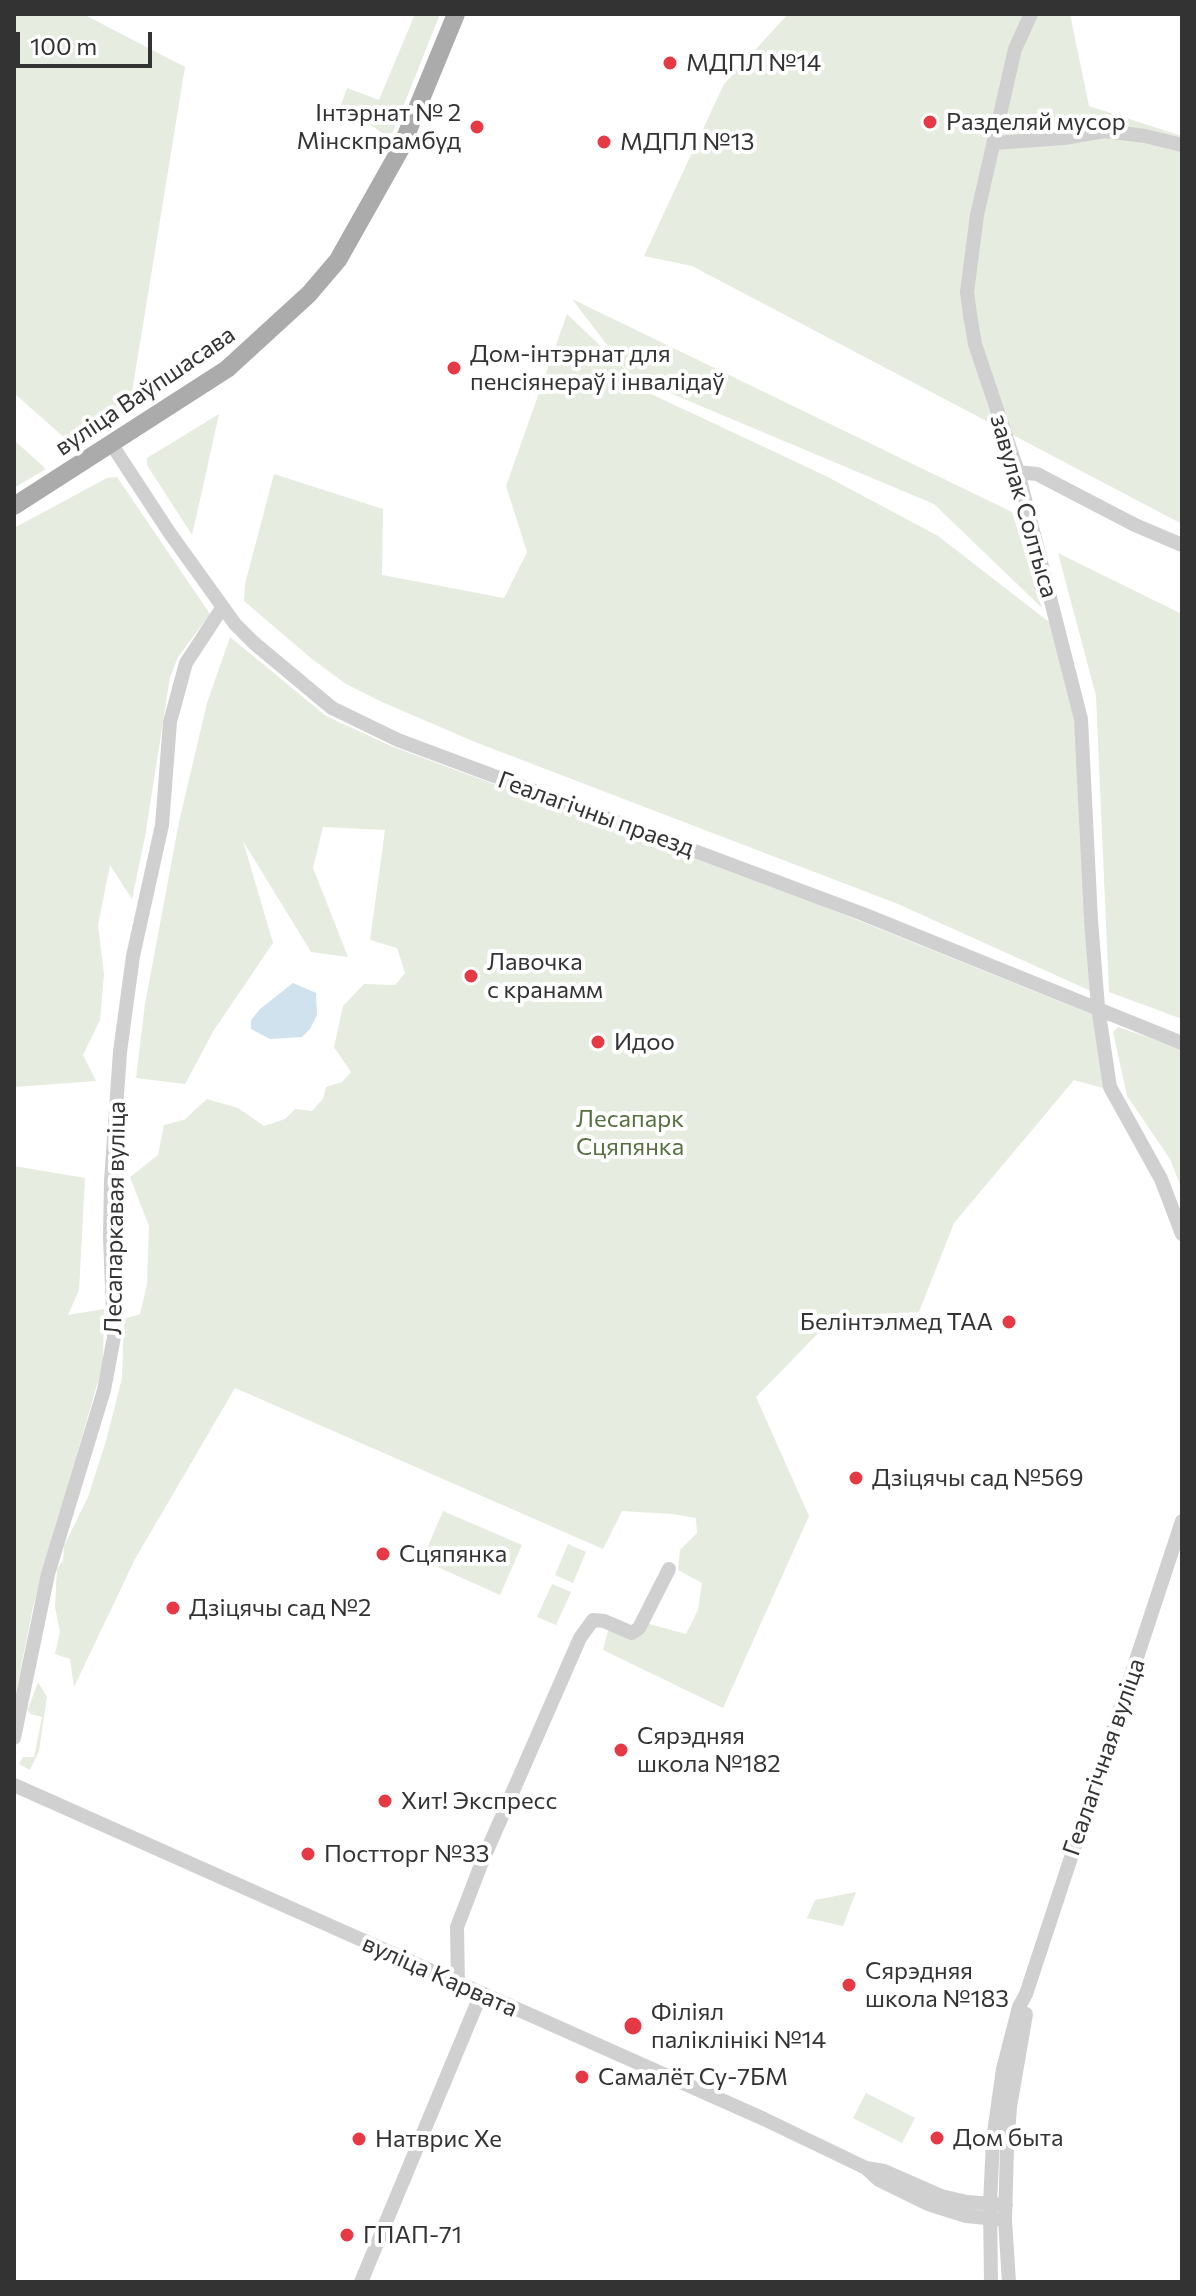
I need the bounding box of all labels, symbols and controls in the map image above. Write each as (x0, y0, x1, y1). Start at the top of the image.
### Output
scale bar (20, 16, 156, 66)
text: 100 m (30, 31, 97, 60)
place label: МДПЛ №14 (686, 49, 821, 77)
marker: МДПЛ №14 (661, 54, 679, 72)
place label: Інтэрнат № 2 Мінскпрамбуд (296, 99, 461, 155)
place label: Разделяй мусор (946, 108, 1126, 136)
marker: Разделяй мусор (921, 113, 939, 131)
marker: Інтэрнат № 2 Мінскпрамбуд (468, 118, 486, 136)
place label: МДПЛ №13 (620, 128, 754, 156)
marker: МДПЛ №13 (595, 133, 613, 151)
street label: вуліца Ваўпшасава (50, 320, 240, 462)
place label: Дом-інтэрнат для пенсіянераў і інвалідаў (470, 340, 725, 396)
marker: Дом-інтэрнат для пенсіянераў і інвалідаў (445, 359, 463, 377)
street label: завулак Солтыса (984, 411, 1064, 601)
street label: Геалагічны праезд (494, 765, 698, 863)
place label: Лавочка с кранамм (487, 948, 603, 1004)
marker: Лавочка с кранамм (462, 967, 480, 985)
place label: Идоо (614, 1028, 675, 1056)
marker: Идоо (589, 1033, 607, 1051)
street label: Лесапаркавая вуліца (99, 1101, 131, 1335)
park label: Лесапарк Сцяпянка (576, 1105, 684, 1161)
place label: Белінтэлмед ТАА (800, 1308, 993, 1336)
marker: Белінтэлмед ТАА (1000, 1313, 1018, 1331)
place label: Дзіцячы сад №569 (872, 1464, 1084, 1492)
marker: Дзіцячы сад №569 (847, 1469, 865, 1487)
place label: Сцяпянка (399, 1540, 507, 1568)
marker: Сцяпянка (374, 1545, 392, 1563)
place label: Дзіцячы сад №2 (189, 1594, 371, 1622)
marker: Дзіцячы сад №2 (164, 1599, 182, 1617)
street label: Геалагічная вуліца (1057, 1655, 1151, 1859)
place label: Сярэдняя школа №182 (637, 1722, 780, 1778)
marker: Сярэдняя школа №182 (612, 1741, 630, 1759)
place label: Хит! Экспресс (401, 1787, 557, 1815)
marker: Хит! Экспресс (376, 1792, 394, 1810)
place label: Постторг №33 (324, 1840, 489, 1868)
marker: Постторг №33 (299, 1845, 317, 1863)
street label: вуліца Карвата (358, 1929, 522, 2023)
place label: Сярэдняя школа №183 (865, 1957, 1009, 2013)
marker: Сярэдняя школа №183 (840, 1976, 858, 1994)
place label: Філіял паліклінікі №14 (651, 1998, 826, 2054)
marker: Філіял паліклінікі №14 (622, 2015, 644, 2037)
place label: Самалёт Су-7БМ (598, 2063, 788, 2091)
marker: Самалёт Су-7БМ (573, 2068, 591, 2086)
place label: Дом быта (953, 2124, 1063, 2152)
place label: Натврис Хе (375, 2125, 502, 2153)
marker: Дом быта (928, 2129, 946, 2147)
marker: Натврис Хе (350, 2130, 368, 2148)
place label: ГПАП-71 (363, 2221, 462, 2249)
marker: ГПАП-71 (338, 2226, 356, 2244)

